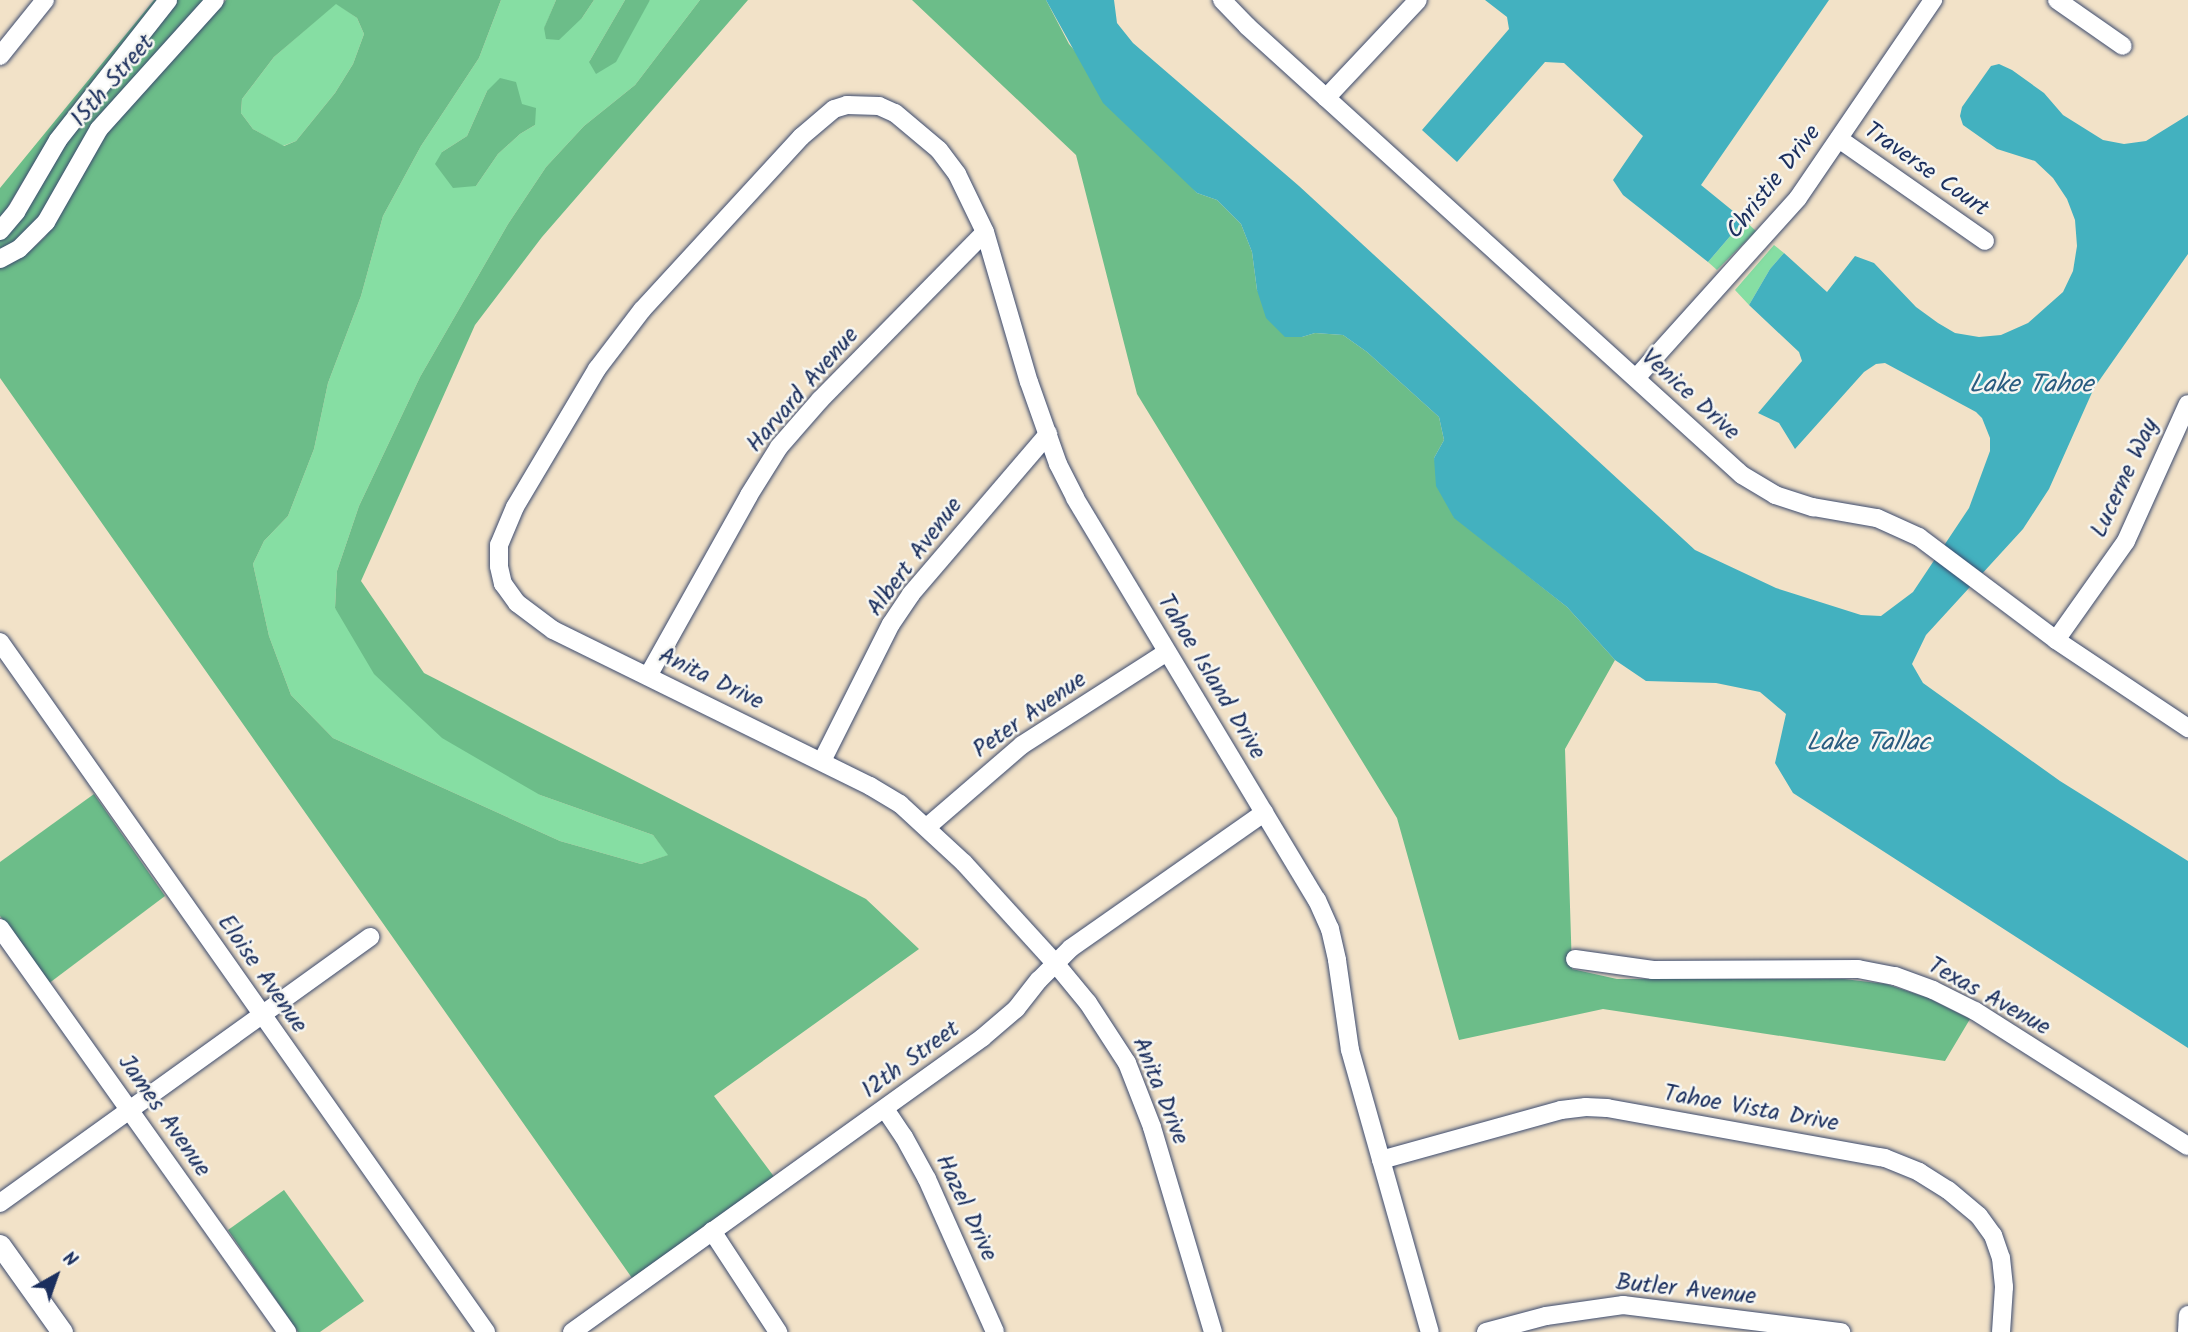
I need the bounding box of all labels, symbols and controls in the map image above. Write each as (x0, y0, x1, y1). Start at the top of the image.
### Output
street label: 15th Street (65, 29, 161, 133)
street label: Traverse Court (1858, 116, 1994, 224)
street label: Christie Drive (1721, 119, 1827, 245)
street label: Harvard Avenue (741, 321, 865, 459)
street label: Venice Drive (1635, 343, 1745, 447)
water label: Lake Tahoe (1969, 370, 2093, 402)
street label: Lucerne Way (2085, 414, 2165, 542)
street label: Albert Avenue (861, 492, 969, 622)
street label: Tahoe Island Drive (1150, 589, 1272, 765)
street label: Anita Drive (654, 641, 768, 717)
street label: Peter Avenue (968, 665, 1092, 765)
water label: Lake Tallac (1806, 728, 1930, 760)
street label: Eloise Avenue (211, 909, 313, 1039)
street label: Texas Avenue (1923, 952, 2055, 1042)
street label: 12th Street (856, 1015, 966, 1105)
street label: Anita Drive (1125, 1033, 1195, 1149)
street label: James Avenue (111, 1049, 217, 1183)
street label: Tahoe Vista Drive (1661, 1079, 1841, 1139)
street label: Hazel Drive (929, 1150, 1003, 1266)
north arrow (21, 1241, 91, 1311)
text: N (55, 1245, 84, 1275)
street label: Butler Avenue (1614, 1268, 1758, 1312)

